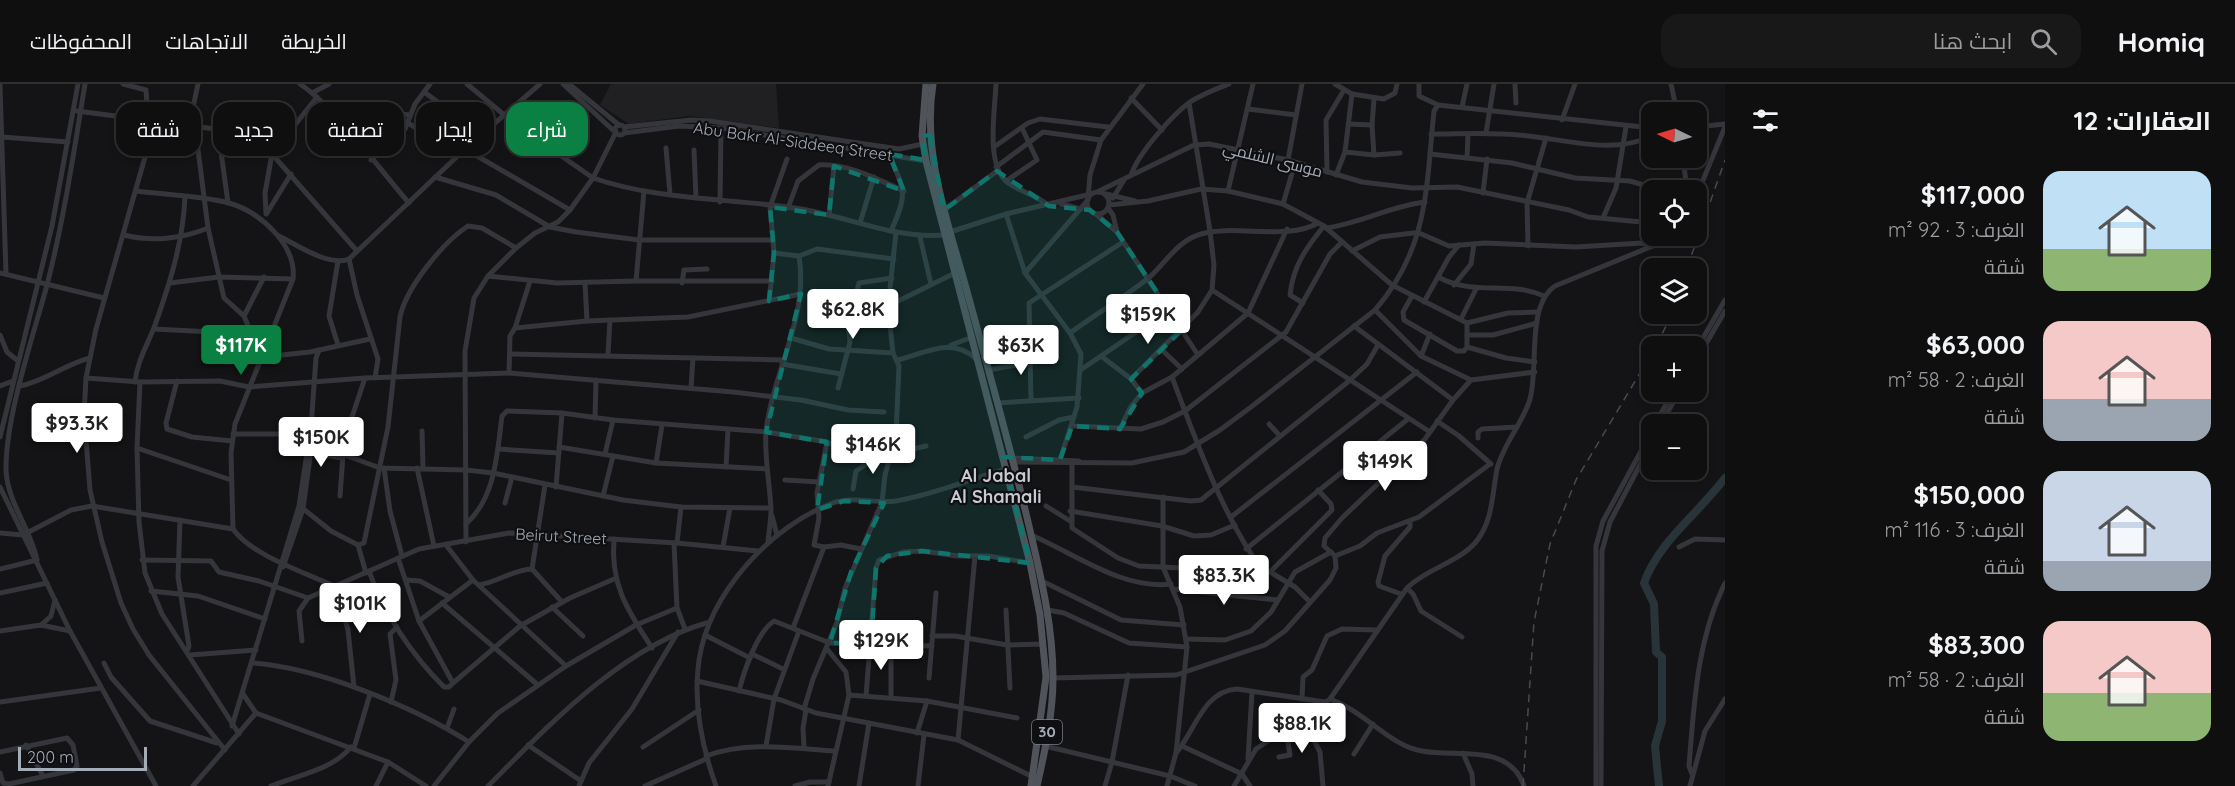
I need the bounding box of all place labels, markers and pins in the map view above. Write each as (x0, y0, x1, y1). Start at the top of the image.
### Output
pin: $62.8K (804, 289, 902, 340)
pin: $159K (1106, 294, 1190, 345)
pin: $117K (199, 325, 283, 376)
pin: $63K (985, 325, 1057, 376)
pin: $93.3K (28, 403, 126, 454)
pin: $150K (279, 417, 363, 468)
pin: $146K (831, 424, 915, 475)
pin: $149K (1343, 441, 1427, 492)
pin: $83.3K (1175, 555, 1273, 606)
pin: $101K (318, 583, 402, 634)
pin: $129K (839, 620, 923, 671)
pin: $88.1K (1253, 703, 1351, 754)

